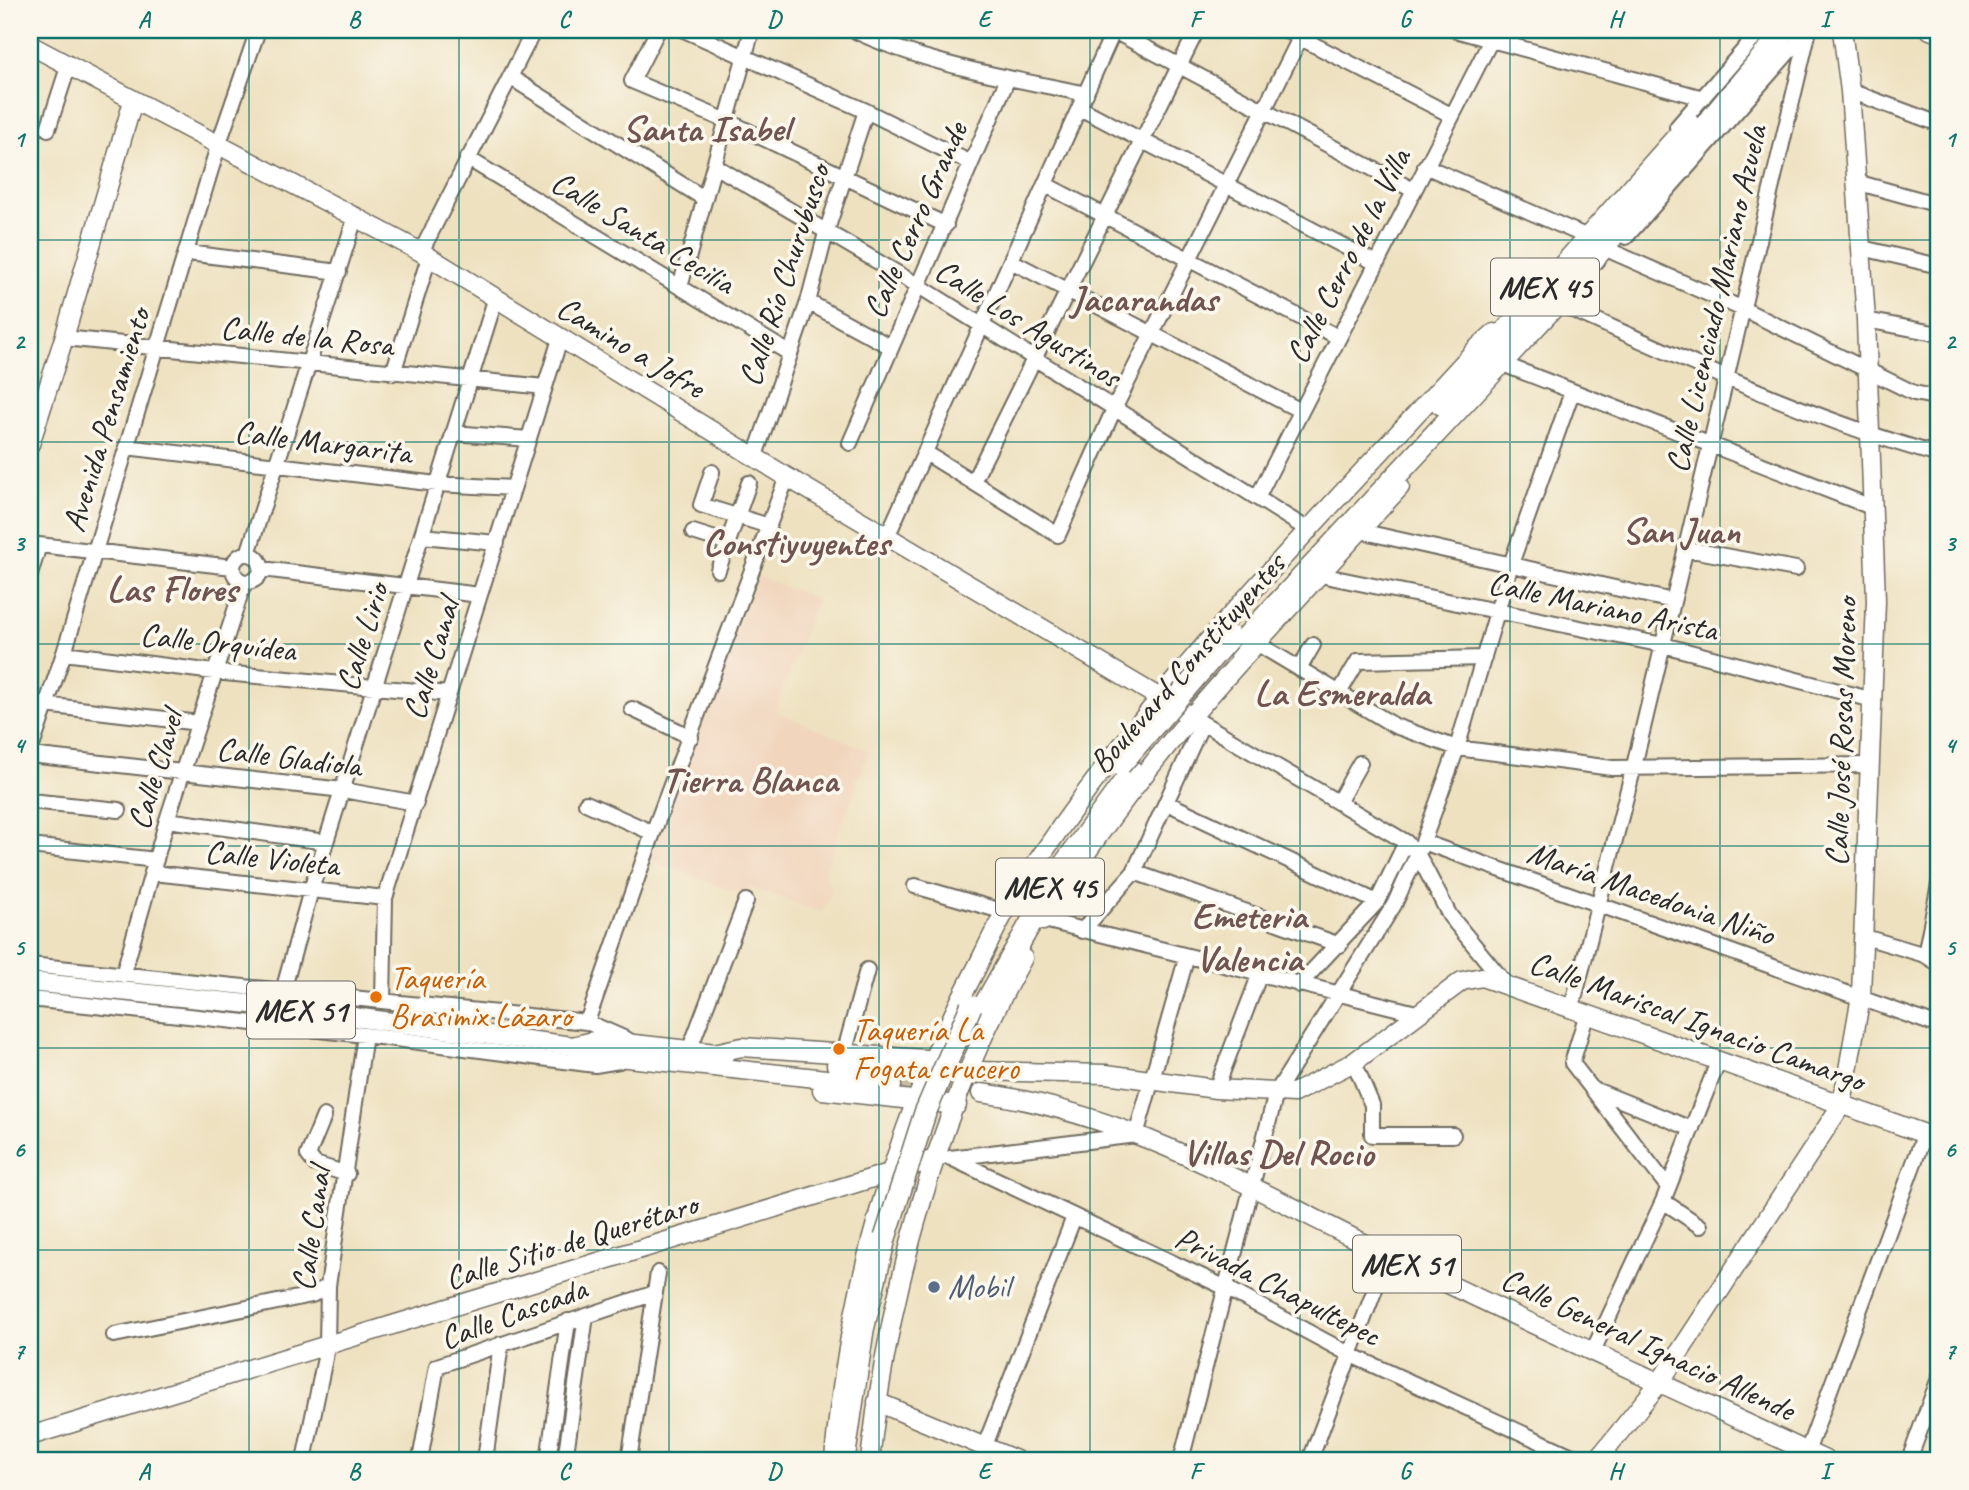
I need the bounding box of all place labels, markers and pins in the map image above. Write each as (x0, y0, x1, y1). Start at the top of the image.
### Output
place label: Taquería Brasimix Lázaro (390, 957, 575, 1037)
marker: Taquería Brasimix Lázaro (368, 989, 384, 1005)
place label: Taquería La Fogata crucero (853, 1009, 1020, 1089)
marker: Taquería La Fogata crucero (831, 1041, 847, 1057)
place label: Mobil (948, 1266, 1015, 1308)
marker: Mobil (926, 1279, 942, 1295)

